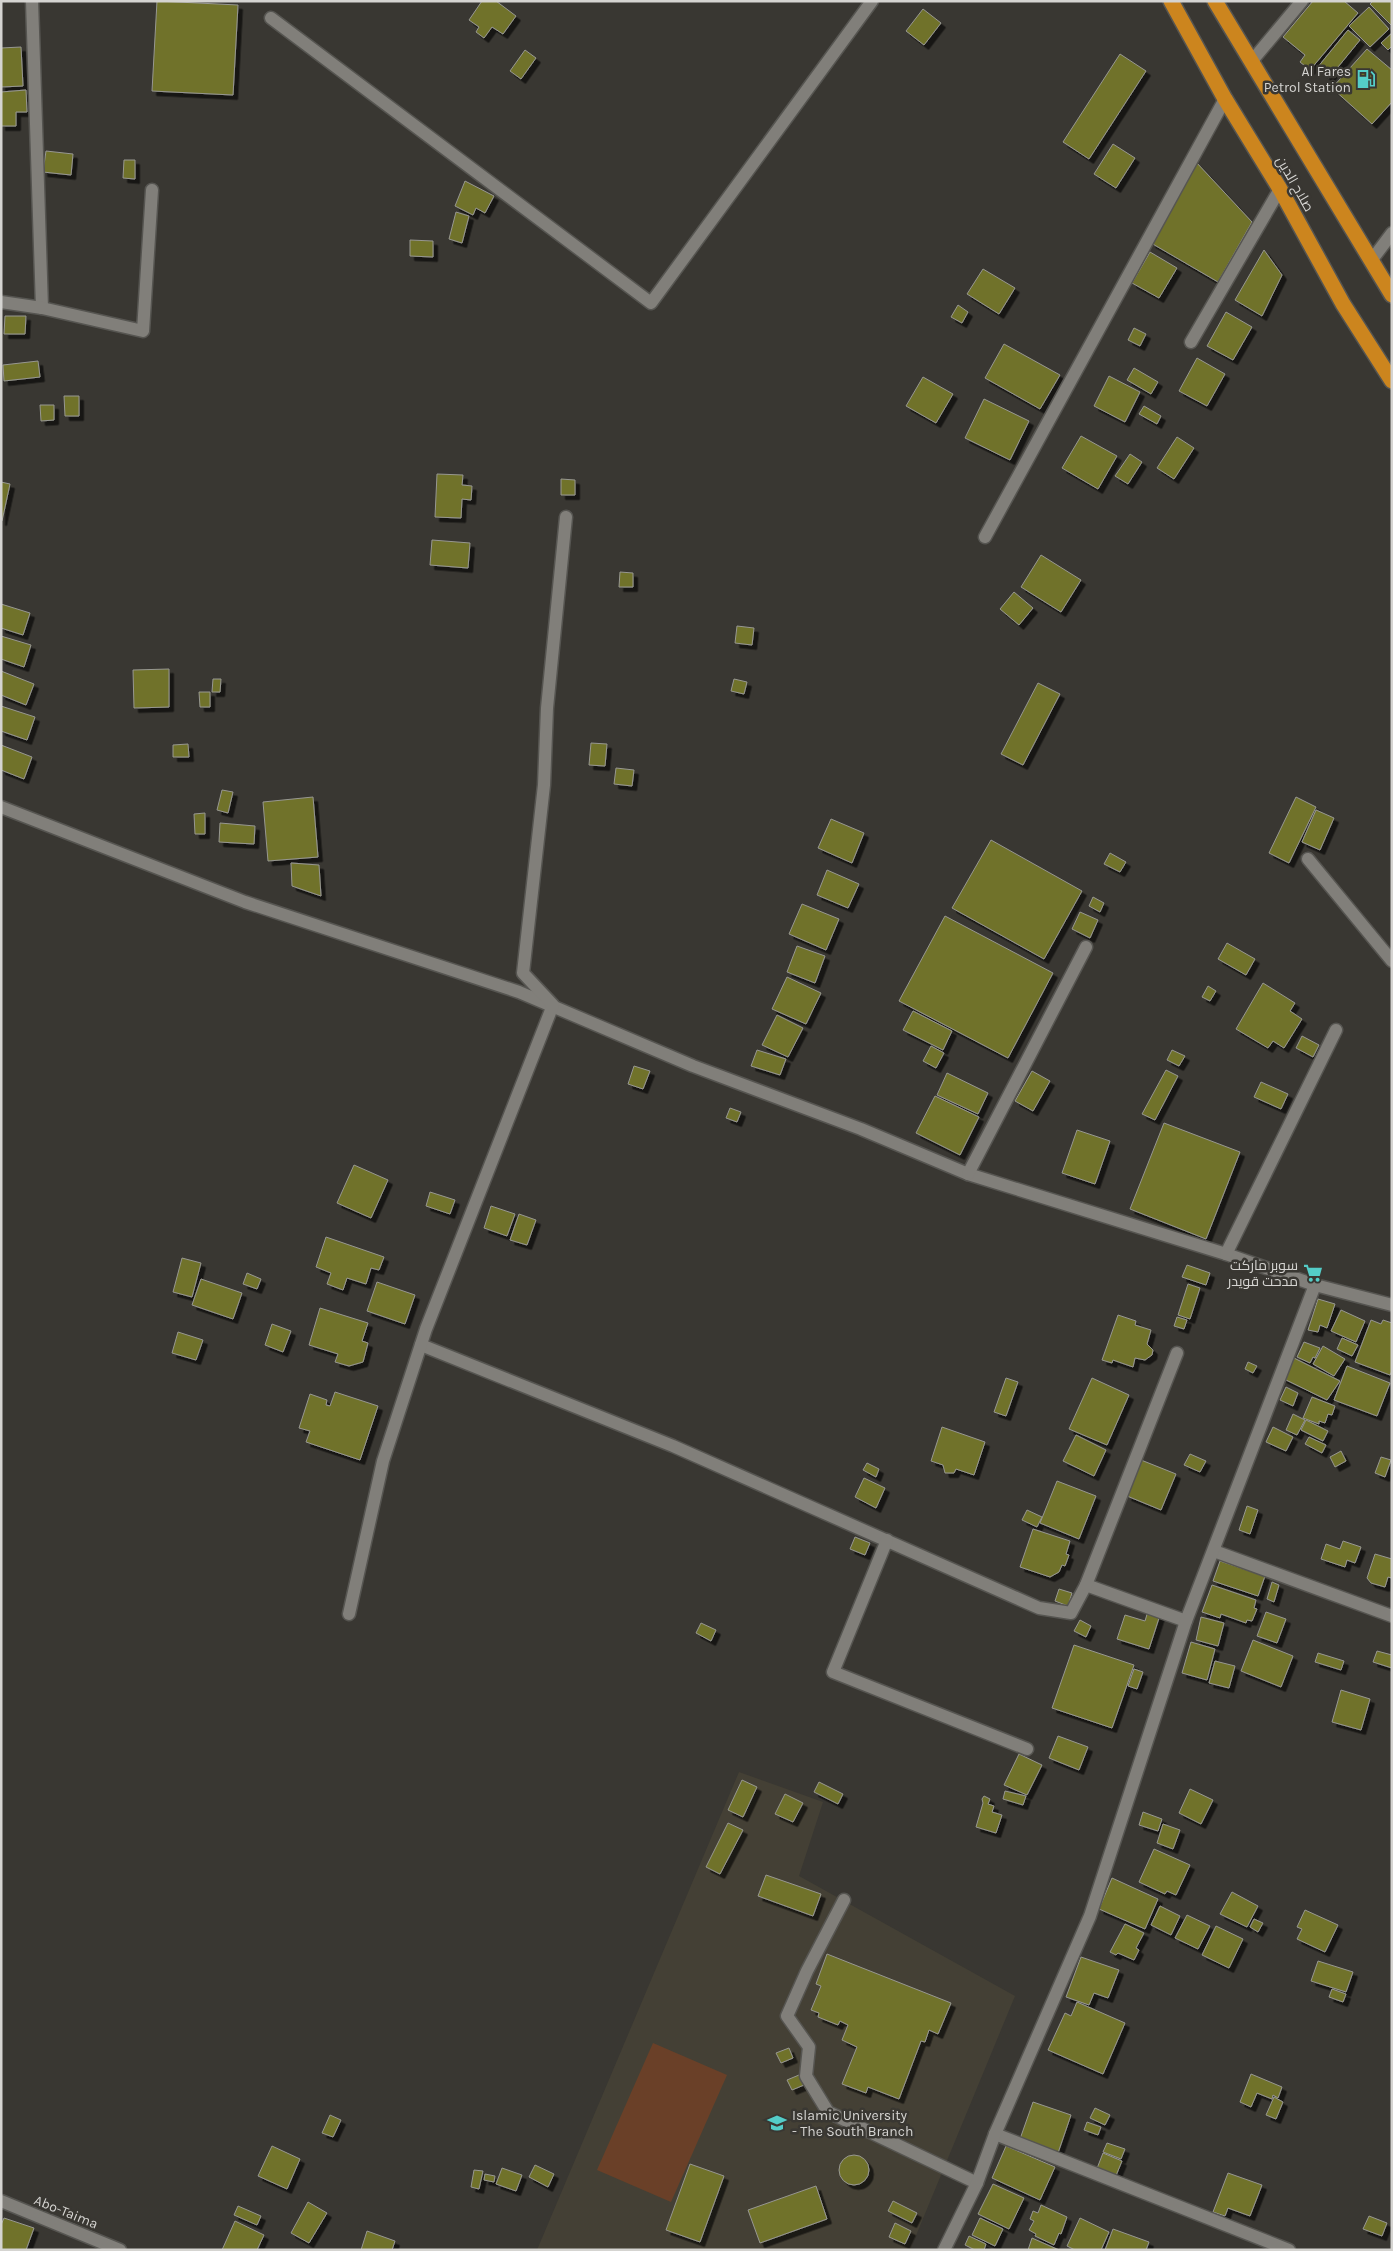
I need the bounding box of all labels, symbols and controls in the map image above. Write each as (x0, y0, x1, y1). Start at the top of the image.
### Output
place label: Al Fares Petrol Station (1264, 63, 1351, 96)
fuel station icon: Al Fares Petrol Station (1355, 68, 1377, 90)
street label: صلاح الدين (1272, 153, 1318, 215)
place label: سوبر ماركت مدحت قويدر (1226, 1257, 1298, 1290)
supermarket icon: سوبر ماركت مدحت قويدر (1302, 1262, 1324, 1284)
place label: Islamic University - The South Branch (792, 2107, 913, 2140)
school or university icon: Islamic University - The South Branch (766, 2112, 788, 2134)
street label: Abo-Taima (32, 2192, 100, 2232)

